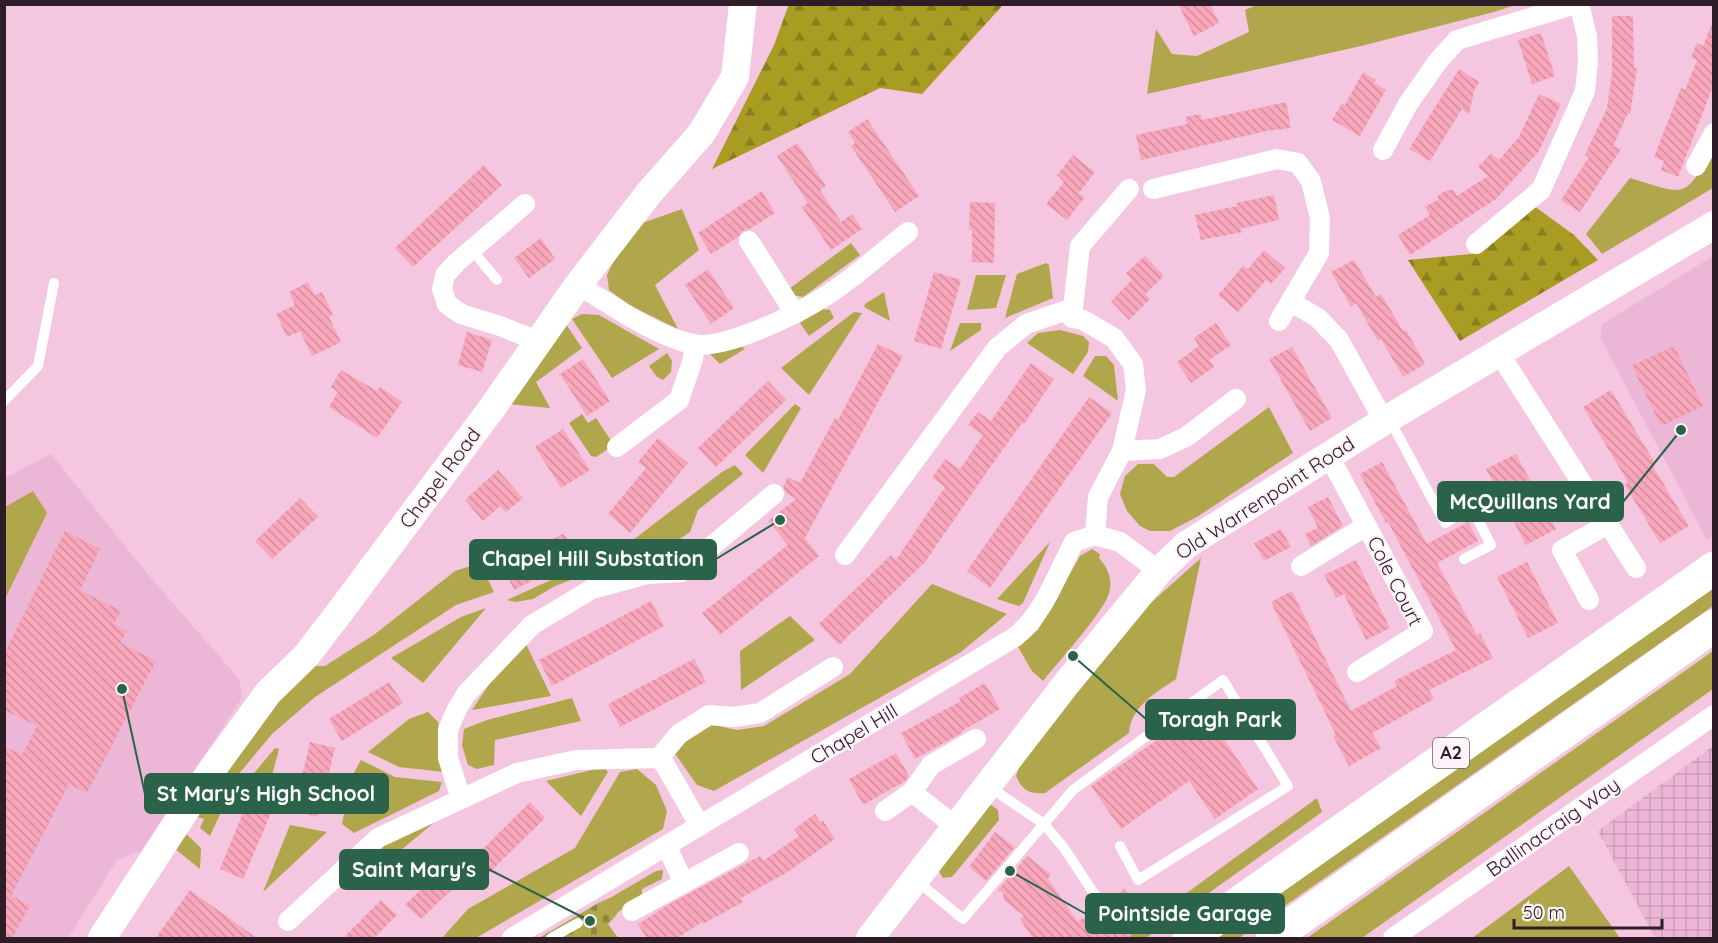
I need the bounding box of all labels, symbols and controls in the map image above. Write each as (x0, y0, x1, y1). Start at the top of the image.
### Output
street label: Chapel Road (394, 422, 486, 533)
street label: Old Warrenpoint Road (1171, 430, 1359, 565)
callout: McQuillans Yard (1438, 482, 1623, 521)
text: McQuillans Yard (1449, 488, 1611, 514)
street label: Cole Court (1362, 532, 1429, 630)
callout: Chapel Hill Substation (470, 540, 716, 579)
text: Chapel Hill Substation (482, 545, 704, 571)
street label: Chapel Hill (805, 698, 902, 769)
callout: Toragh Park (1146, 700, 1295, 739)
text: Toragh Park (1158, 706, 1282, 732)
road number: A2 (1433, 738, 1469, 768)
street label: Ballinacraig Way (1481, 771, 1624, 882)
callout: St Mary's High School (145, 774, 388, 813)
text: St Mary's High School (157, 780, 375, 806)
callout: Saint Mary's (340, 850, 488, 889)
text: Saint Mary's (352, 856, 476, 882)
scale bar (1514, 892, 1662, 930)
callout: Pointside Garage (1086, 894, 1284, 933)
text: Pointside Garage (1098, 900, 1272, 926)
text: 50 m (1523, 901, 1565, 924)

